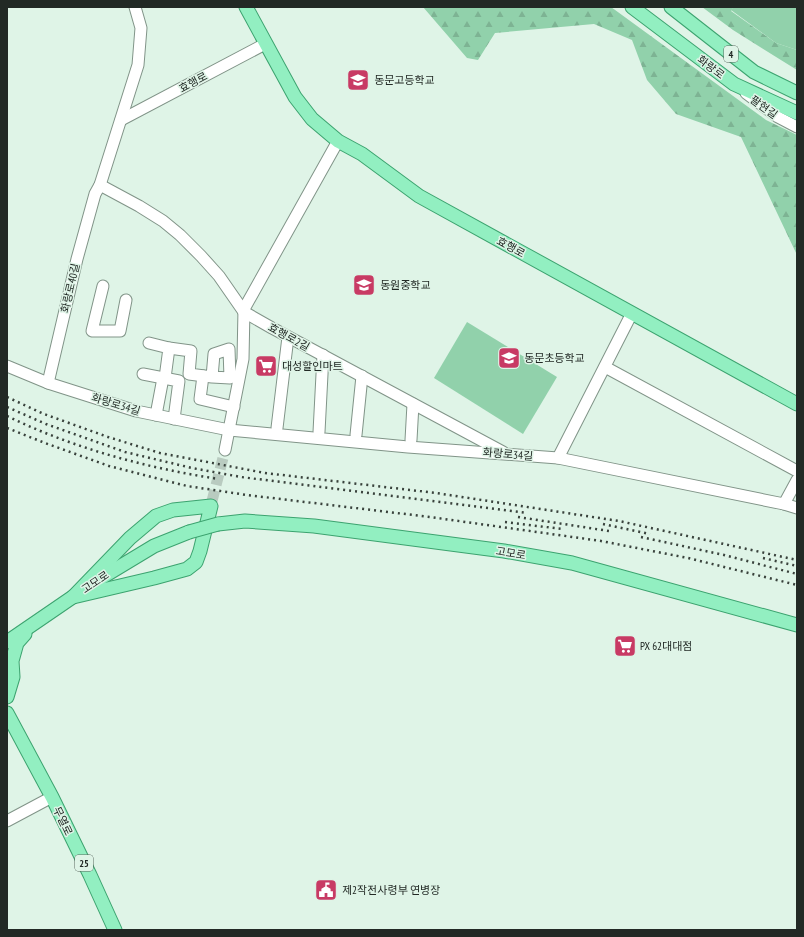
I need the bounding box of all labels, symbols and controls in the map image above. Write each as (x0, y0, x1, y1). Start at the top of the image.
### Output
road number: 4 (724, 46, 738, 62)
street label: 화랑로 (695, 52, 727, 82)
school or university icon: 동문고등학교 (345, 67, 371, 93)
street label: 효행로 (176, 69, 210, 95)
place label: 동문고등학교 (374, 73, 435, 87)
street label: 팔현길 (748, 92, 780, 122)
street label: 효행로 (494, 234, 528, 260)
street label: 화랑로40길 (58, 262, 82, 314)
school or university icon: 동원중학교 (351, 272, 377, 298)
place label: 동원중학교 (380, 278, 431, 292)
street label: 효행로2길 (266, 320, 312, 354)
school or university icon: 동문초등학교 (496, 345, 522, 371)
place label: 동문초등학교 (524, 351, 585, 365)
supermarket icon: 대성할인마트 (253, 353, 279, 379)
place label: 대성할인마트 (282, 359, 343, 373)
street label: 화랑로34길 (90, 390, 142, 418)
street label: 화랑로34길 (482, 445, 534, 463)
street label: 고모로 (495, 544, 527, 562)
street label: 고모로 (78, 568, 112, 596)
supermarket icon: PX 62대대점 (612, 633, 638, 659)
place label: PX 62대대점 (640, 639, 692, 653)
street label: 무열로 (50, 804, 76, 838)
road number: 25 (75, 855, 93, 871)
public building icon: 제2작전사령부 연병장 (313, 877, 339, 903)
place label: 제2작전사령부 연병장 (342, 883, 440, 897)

